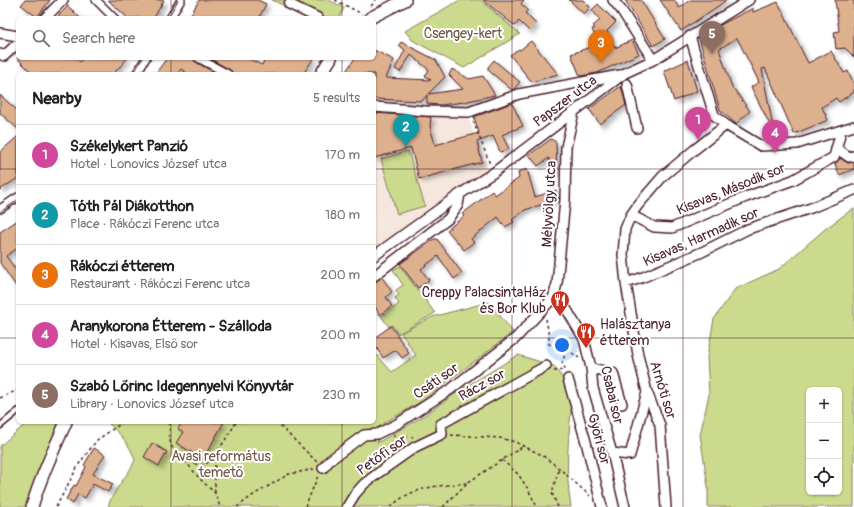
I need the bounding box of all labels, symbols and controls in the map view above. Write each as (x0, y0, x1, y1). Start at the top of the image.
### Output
search box (16, 16, 376, 60)
pin: 5 (699, 21, 725, 54)
park label: Csengey-kert (424, 25, 503, 42)
icon: search (30, 27, 52, 49)
text: Search here (62, 29, 135, 48)
pin: 3 (588, 30, 614, 63)
street label: Papszer utca (530, 72, 600, 130)
text: Nearby (32, 88, 81, 109)
text: 5 results (313, 90, 360, 106)
pin: 1 (685, 107, 711, 140)
pin: 2 (393, 114, 419, 147)
pin: 4 (762, 120, 788, 153)
text: Székelykert Panzió (70, 137, 188, 156)
text: 1 (42, 147, 48, 163)
text: 170 m (325, 147, 360, 163)
text: Hotel · Lonovics József utca (70, 156, 227, 172)
street label: Kisavas, Második sor (674, 159, 788, 219)
street label: Mélyvölgy utca (538, 160, 560, 248)
text: Tóth Pál Diákotthon (70, 197, 194, 216)
street label: Kisavas, Harmadik sor (640, 204, 762, 270)
text: 2 (41, 207, 49, 223)
text: 180 m (325, 207, 360, 223)
text: Place · Rákóczi Ferenc utca (70, 216, 219, 232)
text: Rákóczi étterem (70, 257, 175, 276)
text: 3 (41, 267, 49, 283)
text: 200 m (321, 267, 360, 283)
text: Restaurant · Rákóczi Ferenc utca (70, 276, 250, 292)
place label: Creppy PalacsintaHáz és Bor Klub (422, 284, 546, 317)
restaurant icon: Creppy PalacsintaHáz és Bor Klub (549, 289, 571, 317)
place label: Halásztanya étterem (600, 316, 671, 349)
text: Aranykorona Étterem - Szálloda (70, 317, 272, 336)
restaurant icon: Halásztanya étterem (575, 321, 597, 349)
text: 4 (41, 327, 49, 343)
text: 200 m (321, 327, 360, 343)
your location (552, 335, 572, 355)
text: Hotel · Kisavas, Első sor (70, 336, 198, 352)
street label: Csáti sor (410, 359, 462, 403)
street label: Arnóti sor (646, 359, 680, 421)
street label: Csabai sor (597, 364, 627, 426)
street label: Rácz sor (456, 365, 508, 405)
text: Szabó Lőrinc Idegennyelvi Könyvtár (70, 377, 294, 396)
text: 5 (41, 387, 49, 403)
text: 230 m (323, 387, 360, 403)
map controls (806, 387, 842, 495)
button: + (806, 387, 842, 423)
text: Library · Lonovics József utca (70, 396, 234, 412)
street label: Győri sor (584, 412, 614, 466)
button: − (806, 423, 842, 459)
street label: Petőfi sor (354, 431, 410, 479)
park label: Avasi református temető (171, 448, 272, 481)
button: locate (806, 459, 842, 495)

